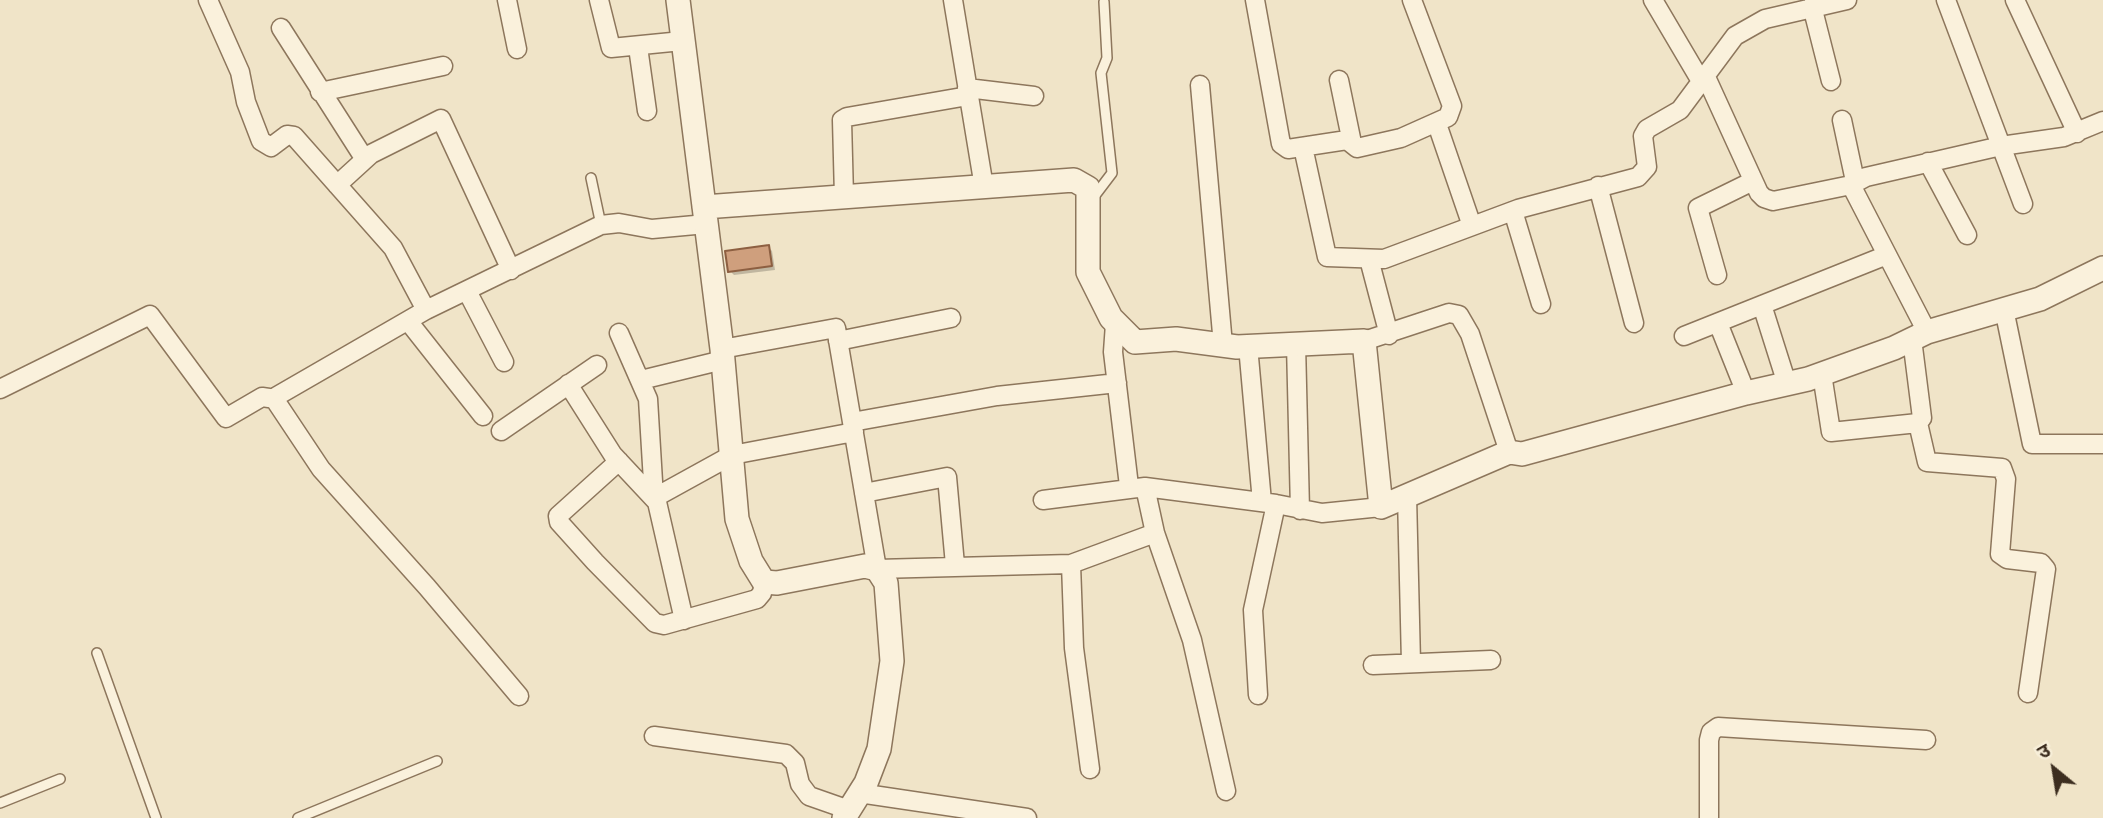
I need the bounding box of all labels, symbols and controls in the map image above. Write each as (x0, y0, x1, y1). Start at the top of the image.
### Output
north arrow (2019, 734, 2089, 804)
text: उ (2033, 738, 2054, 764)

